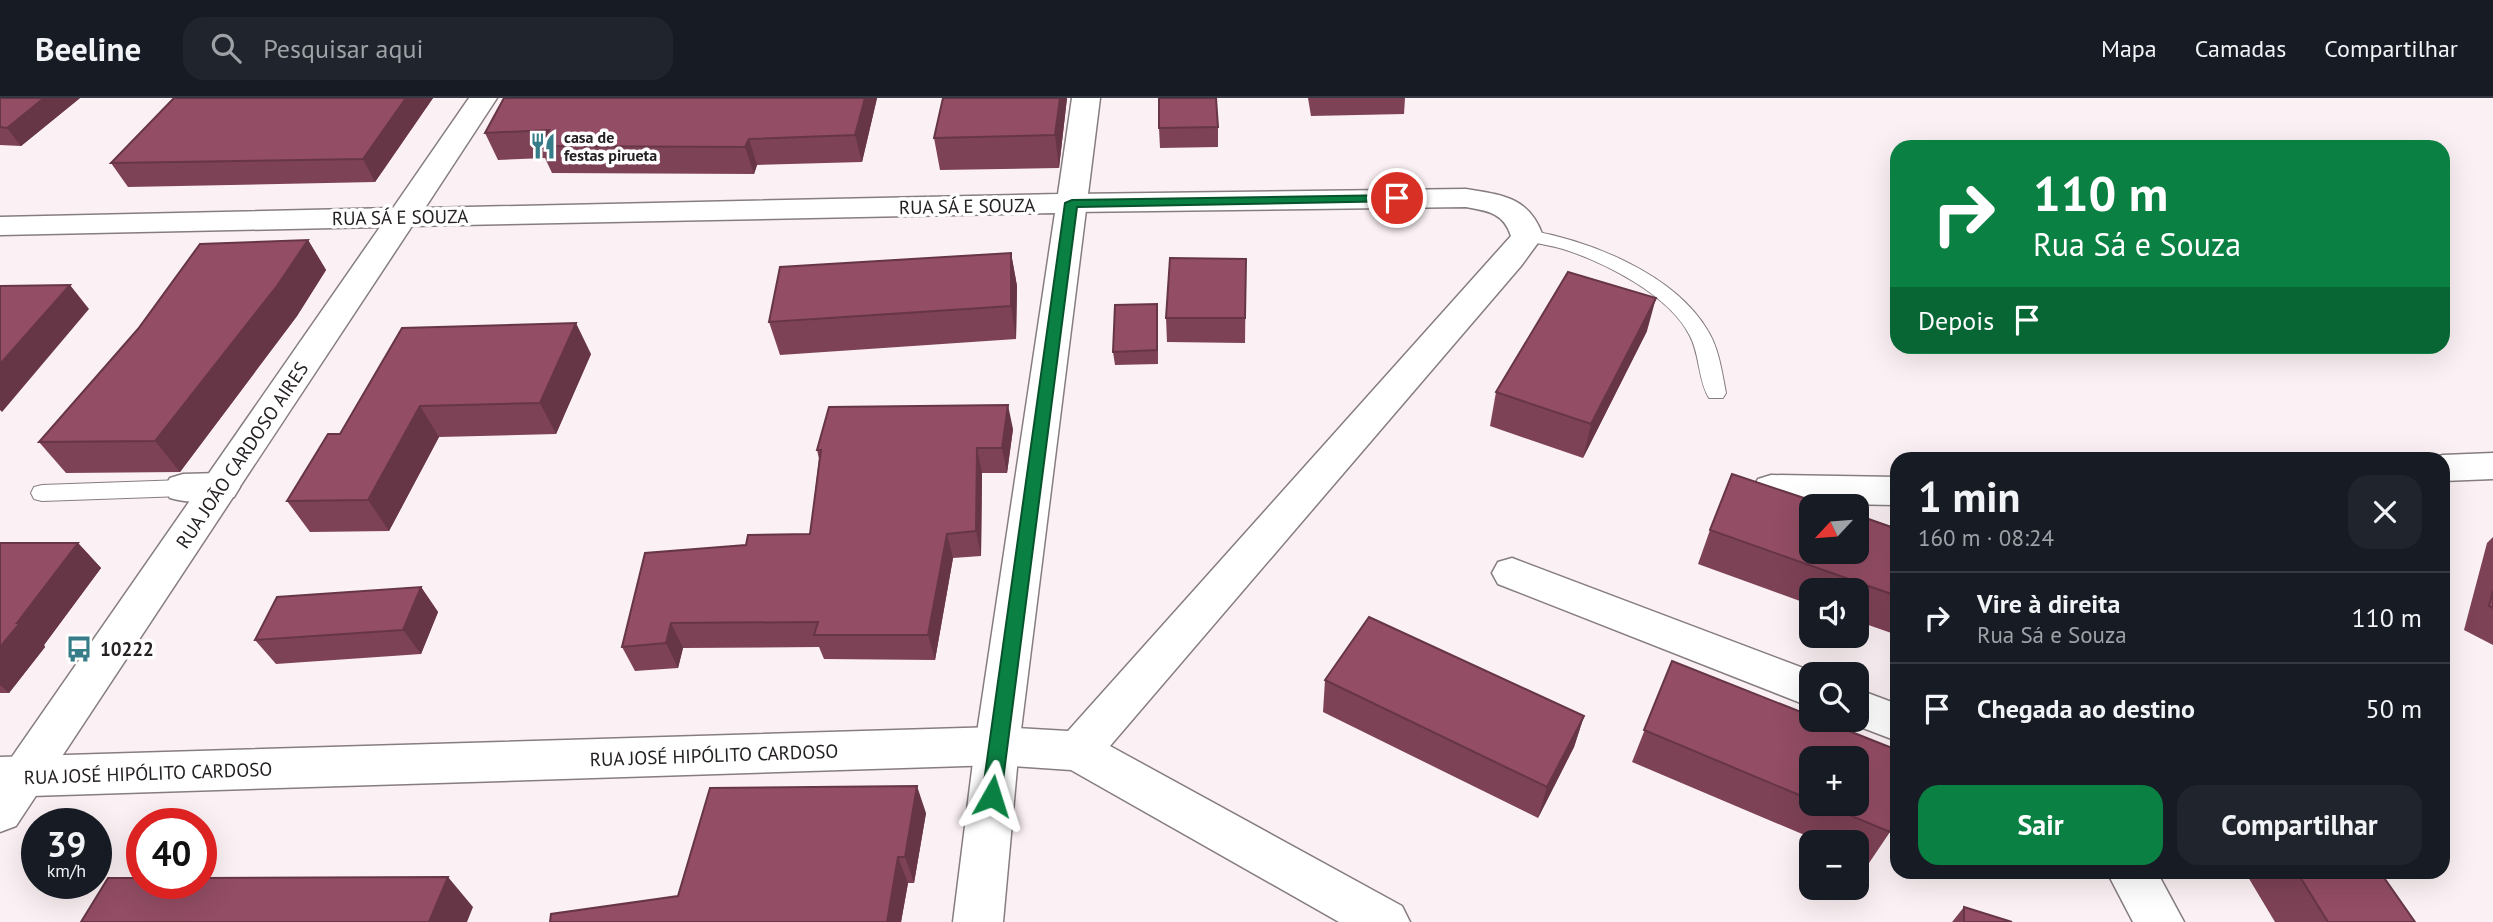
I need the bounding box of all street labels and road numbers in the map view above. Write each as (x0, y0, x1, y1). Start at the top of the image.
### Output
street label: RUA SÁ E SOUZA (899, 193, 1035, 219)
street label: RUA SÁ E SOUZA (332, 204, 468, 230)
street label: RUA JOÃO CARDOSO AIRES (171, 357, 313, 553)
street label: RUA JOSÉ HIPÓLITO CARDOSO (589, 739, 839, 771)
street label: RUA JOSÉ HIPÓLITO CARDOSO (23, 757, 273, 789)

